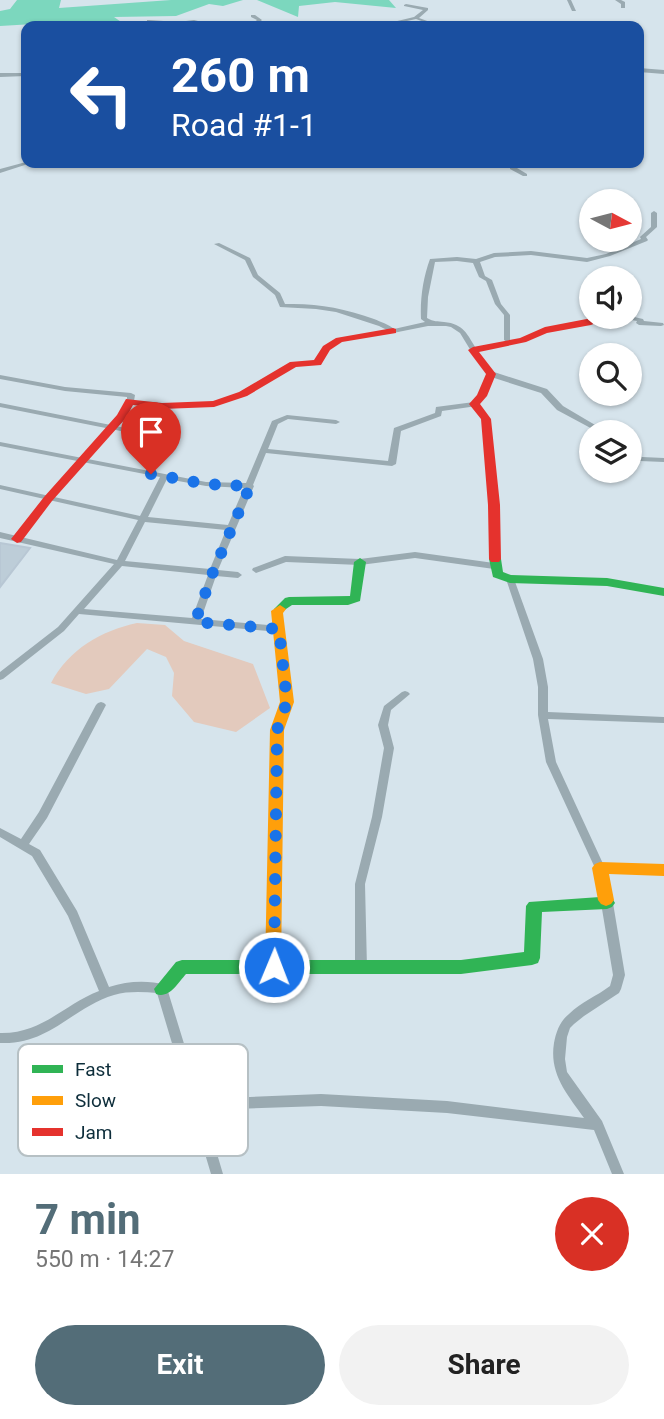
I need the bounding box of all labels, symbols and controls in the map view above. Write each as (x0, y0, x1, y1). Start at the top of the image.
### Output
text: 260 m (171, 47, 310, 104)
icon: left (56, 49, 147, 140)
text: Road #1-1 (171, 106, 317, 144)
north arrow (579, 189, 642, 252)
map controls (579, 189, 642, 483)
button: sound (579, 266, 642, 329)
button: search (579, 343, 642, 406)
pin (121, 402, 181, 474)
icon: arrive (132, 413, 170, 451)
button: layers (579, 420, 642, 483)
position arrow (237, 930, 311, 1004)
legend (18, 1044, 248, 1156)
text: Fast (75, 1058, 112, 1081)
text: Slow (75, 1089, 116, 1112)
text: Jam (75, 1121, 112, 1144)
text: 7 min (35, 1195, 141, 1244)
button: close (555, 1197, 629, 1271)
text: 550 m · 14:27 (35, 1246, 174, 1273)
button: Exit (35, 1325, 325, 1405)
button: Share (339, 1325, 629, 1405)

